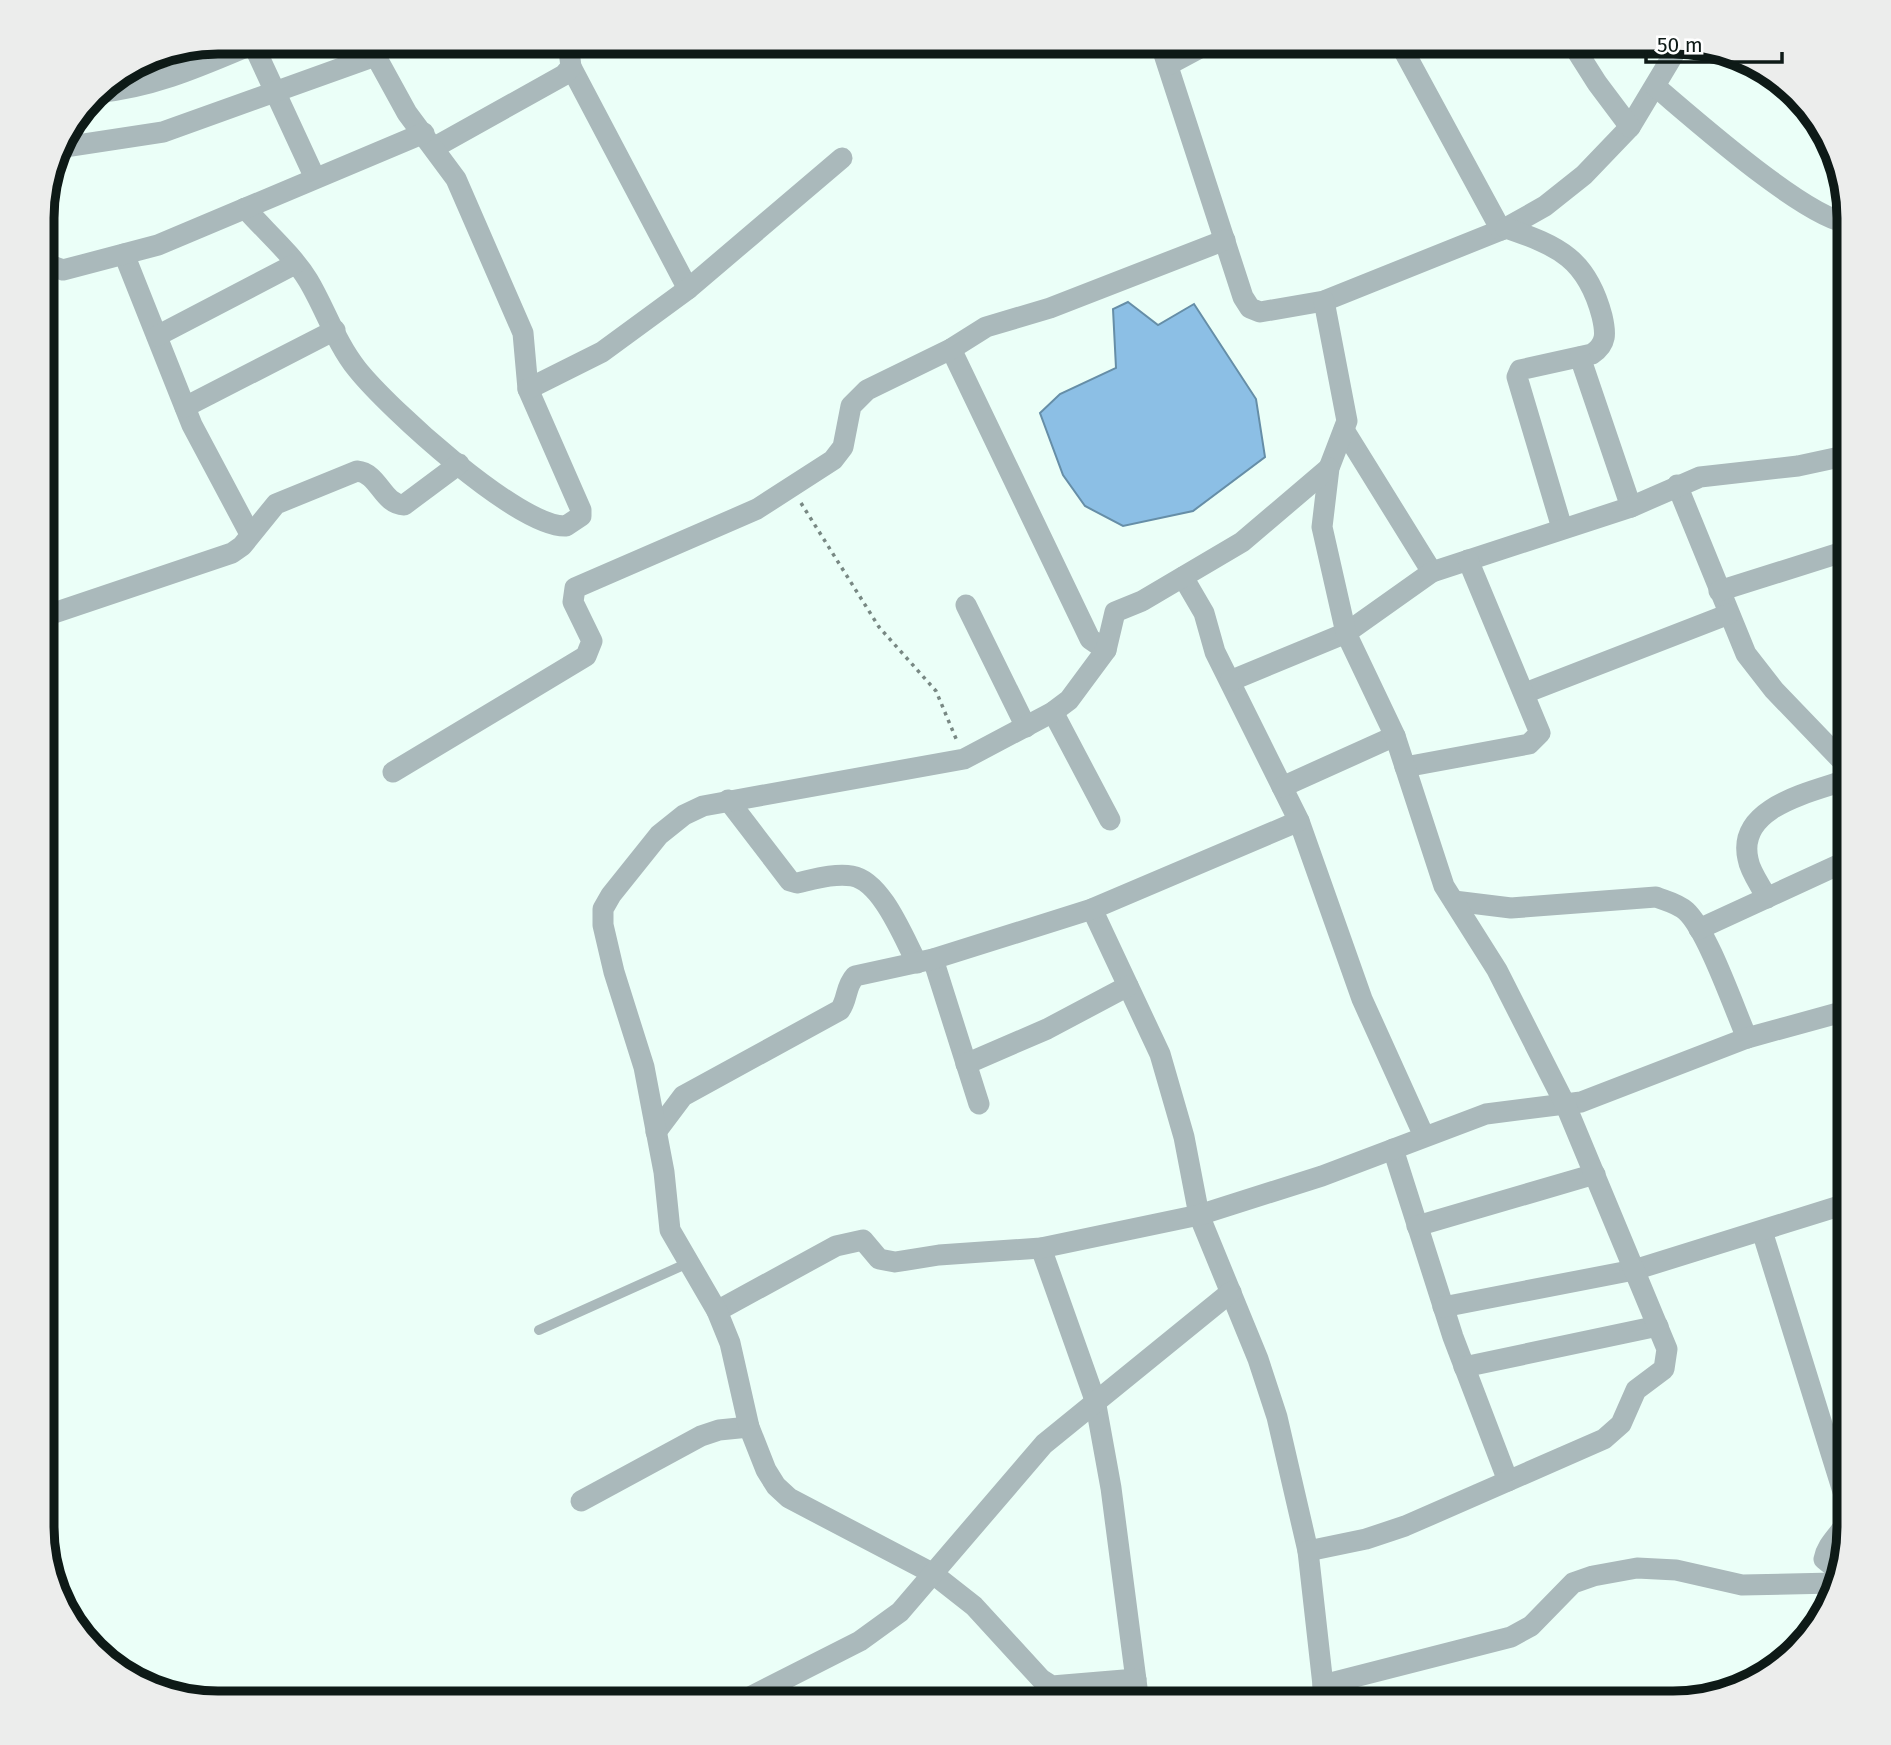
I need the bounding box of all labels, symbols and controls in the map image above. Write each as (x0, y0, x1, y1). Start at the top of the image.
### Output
scale bar (1646, 21, 1783, 65)
text: 50 m (1657, 32, 1703, 58)

